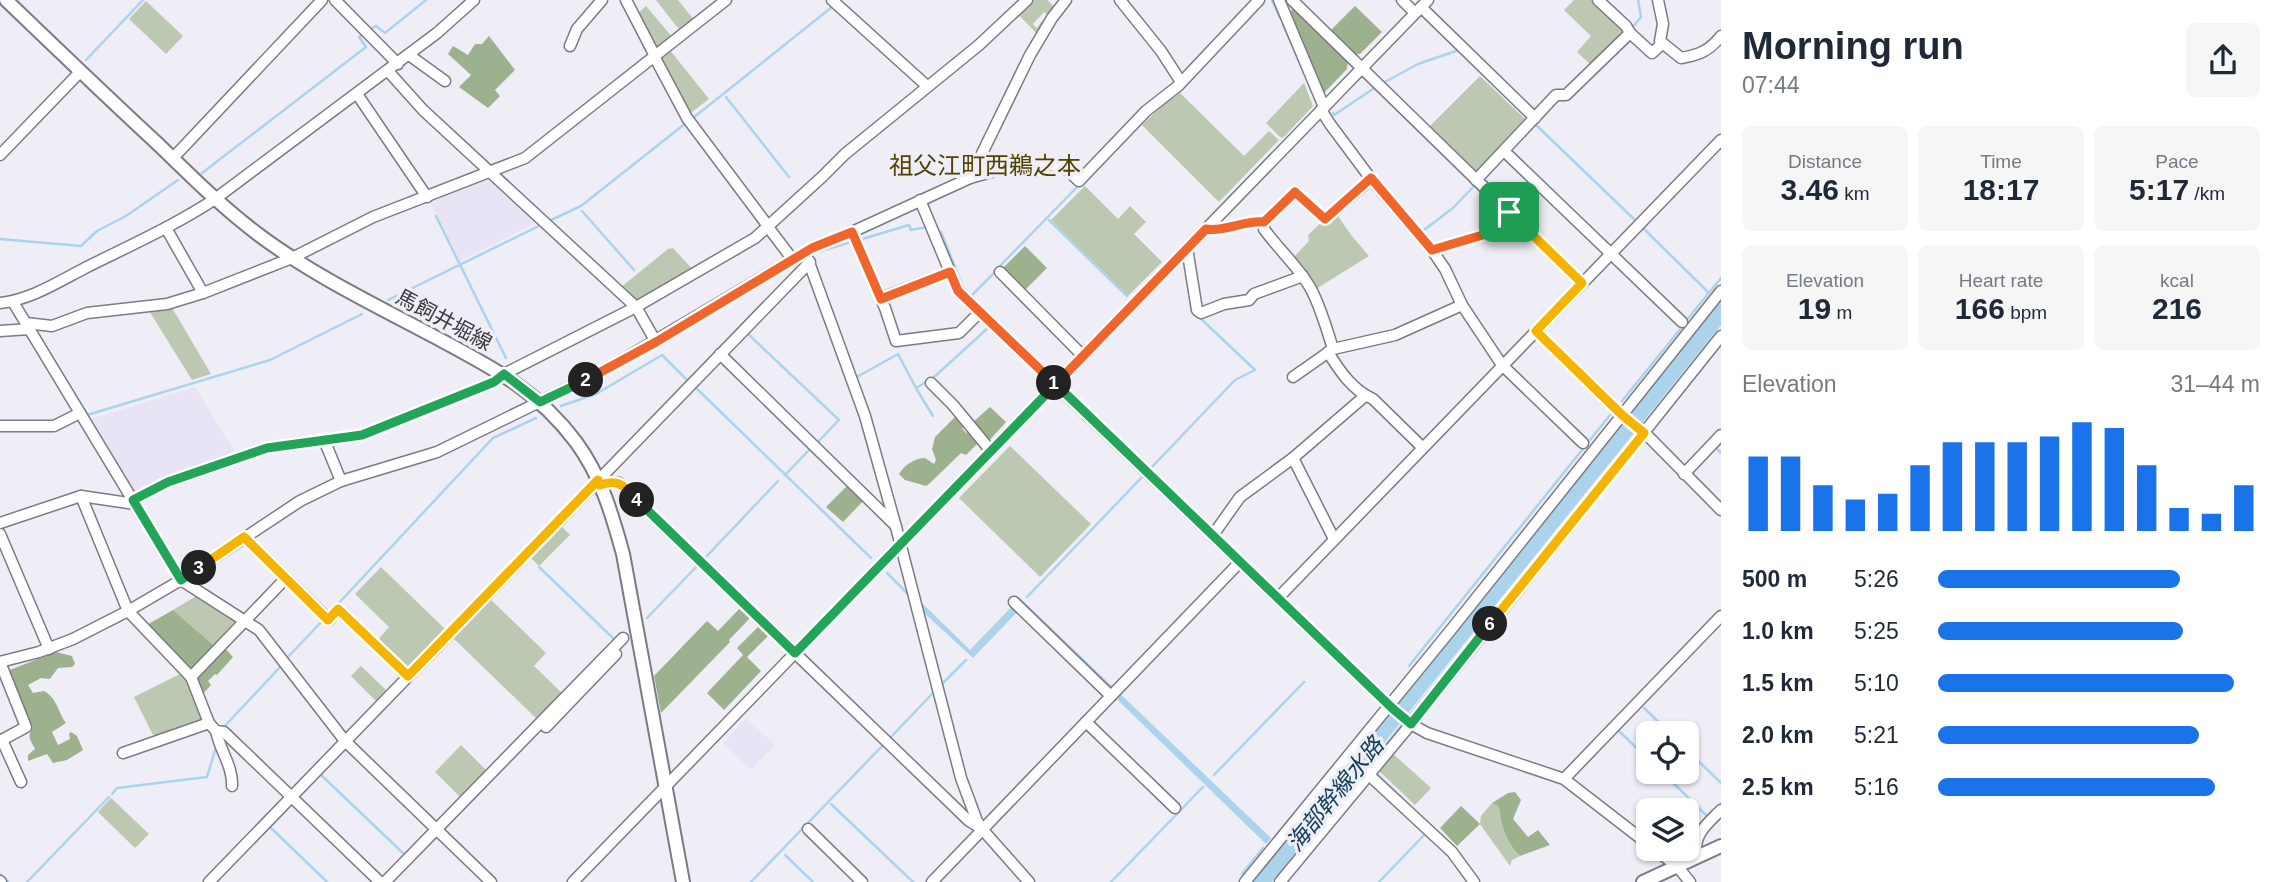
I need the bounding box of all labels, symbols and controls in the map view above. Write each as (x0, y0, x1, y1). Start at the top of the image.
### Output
button: share (2186, 23, 2260, 97)
text: Morning run (1742, 25, 1964, 67)
text: 07:44 (1742, 72, 1800, 98)
text: Distance (1788, 151, 1862, 172)
text: Time (1980, 151, 2022, 172)
text: Pace (2155, 151, 2199, 172)
district label: 祖父江町西鵜之本 (889, 152, 1081, 179)
text: 3.46 (1781, 173, 1839, 206)
text: 18:17 (1963, 173, 2039, 206)
text: 5:17 (2129, 173, 2189, 206)
pin (1479, 182, 1539, 242)
text: km (1839, 183, 1870, 204)
text: /km (2189, 183, 2225, 204)
icon: arrive (1490, 193, 1528, 231)
text: Elevation (1786, 270, 1864, 291)
text: Heart rate (1959, 270, 2043, 291)
text: kcal (2160, 270, 2194, 291)
street label: 馬飼井堀線 (392, 285, 496, 354)
text: 19 (1798, 292, 1831, 325)
text: 166 (1955, 292, 2005, 325)
text: 216 (2152, 292, 2202, 325)
text: m (1831, 302, 1852, 323)
text: bpm (2005, 302, 2047, 323)
pin: 2 (568, 362, 604, 398)
pin: 1 (1036, 366, 1072, 400)
text: 2 (580, 369, 591, 390)
text: Elevation (1742, 371, 1837, 397)
text: 31–44 m (2170, 371, 2260, 397)
text: 1 (1048, 372, 1059, 393)
pin: 4 (620, 482, 654, 518)
text: 4 (631, 489, 642, 510)
pin: 3 (182, 550, 216, 586)
text: 3 (193, 557, 204, 578)
text: 500 m (1742, 566, 1807, 592)
text: 5:26 (1854, 566, 1899, 592)
pin: 6 (1472, 606, 1508, 642)
text: 6 (1484, 613, 1495, 634)
text: 1.0 km (1742, 618, 1814, 644)
text: 5:25 (1854, 618, 1899, 644)
text: 1.5 km (1742, 670, 1814, 696)
text: 5:10 (1854, 670, 1899, 696)
map controls (1636, 721, 1699, 861)
button: locate (1636, 721, 1699, 784)
text: 2.0 km (1742, 722, 1814, 748)
text: 5:21 (1854, 722, 1899, 748)
water label: 海部幹線水路 (1281, 731, 1390, 856)
text: 2.5 km (1742, 774, 1814, 800)
text: 5:16 (1854, 774, 1899, 800)
button: layers (1636, 798, 1699, 861)

